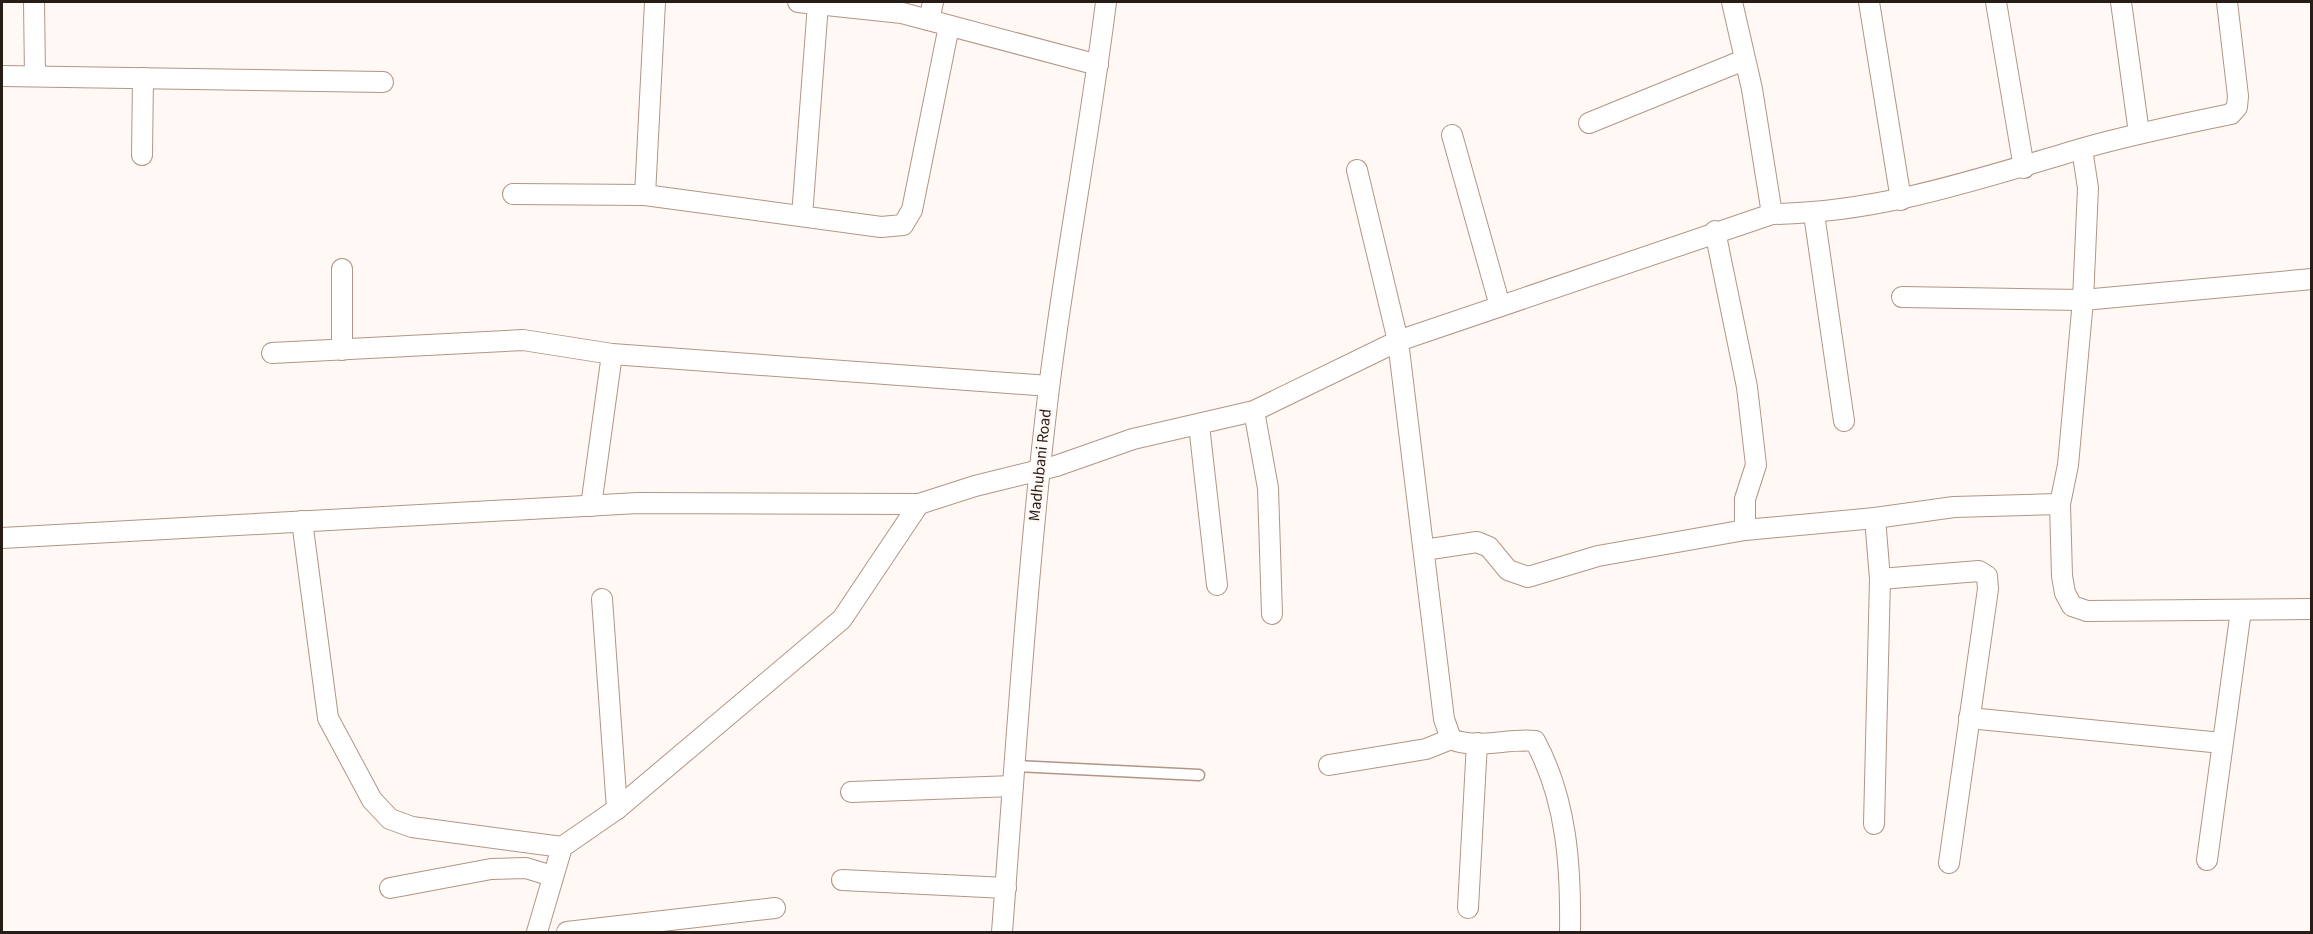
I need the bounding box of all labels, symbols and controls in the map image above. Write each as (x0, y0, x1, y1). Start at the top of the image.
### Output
street label: Madhubani Road (1023, 408, 1057, 522)

